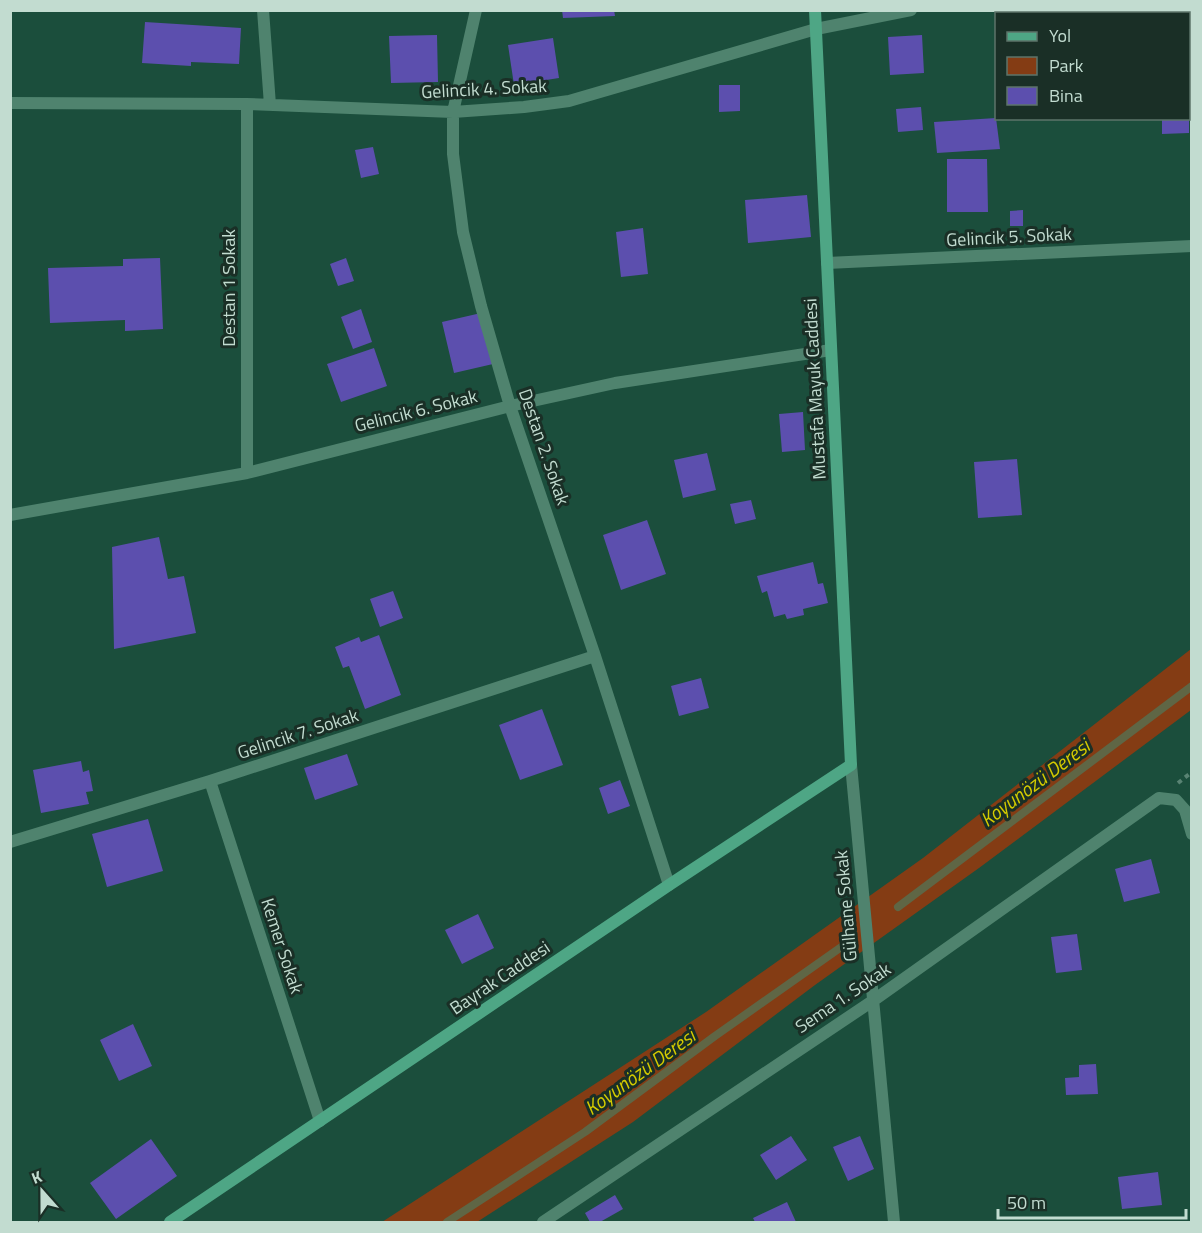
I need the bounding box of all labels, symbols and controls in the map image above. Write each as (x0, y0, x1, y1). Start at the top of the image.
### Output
legend (995, 12, 1190, 120)
text: Yol (1049, 22, 1071, 49)
text: Park (1049, 52, 1084, 79)
street label: Gelincik 4. Sokak (420, 72, 548, 105)
text: Bina (1049, 82, 1083, 109)
street label: Gelincik 5. Sokak (945, 220, 1073, 253)
street label: Destan 1 Sokak (215, 229, 242, 347)
street label: Mustafa Mayuk Caddesi (796, 298, 833, 480)
street label: Gelincik 6. Sokak (352, 382, 480, 439)
street label: Destan 2. Sokak (512, 385, 577, 509)
street label: Gelincik 7. Sokak (234, 701, 362, 766)
water label: Koyunözü Deresi (973, 729, 1098, 834)
street label: Gülhane Sokak (827, 849, 864, 963)
street label: Kemer Sokak (254, 895, 311, 997)
street label: Bayrak Caddesi (444, 934, 555, 1021)
street label: Sema 1. Sokak (789, 955, 896, 1040)
water label: Koyunözü Deresi (578, 1019, 704, 1122)
north arrow (12, 1161, 72, 1221)
text: K (28, 1164, 46, 1190)
scale bar (998, 1182, 1186, 1220)
text: 50 m (1007, 1189, 1046, 1216)

